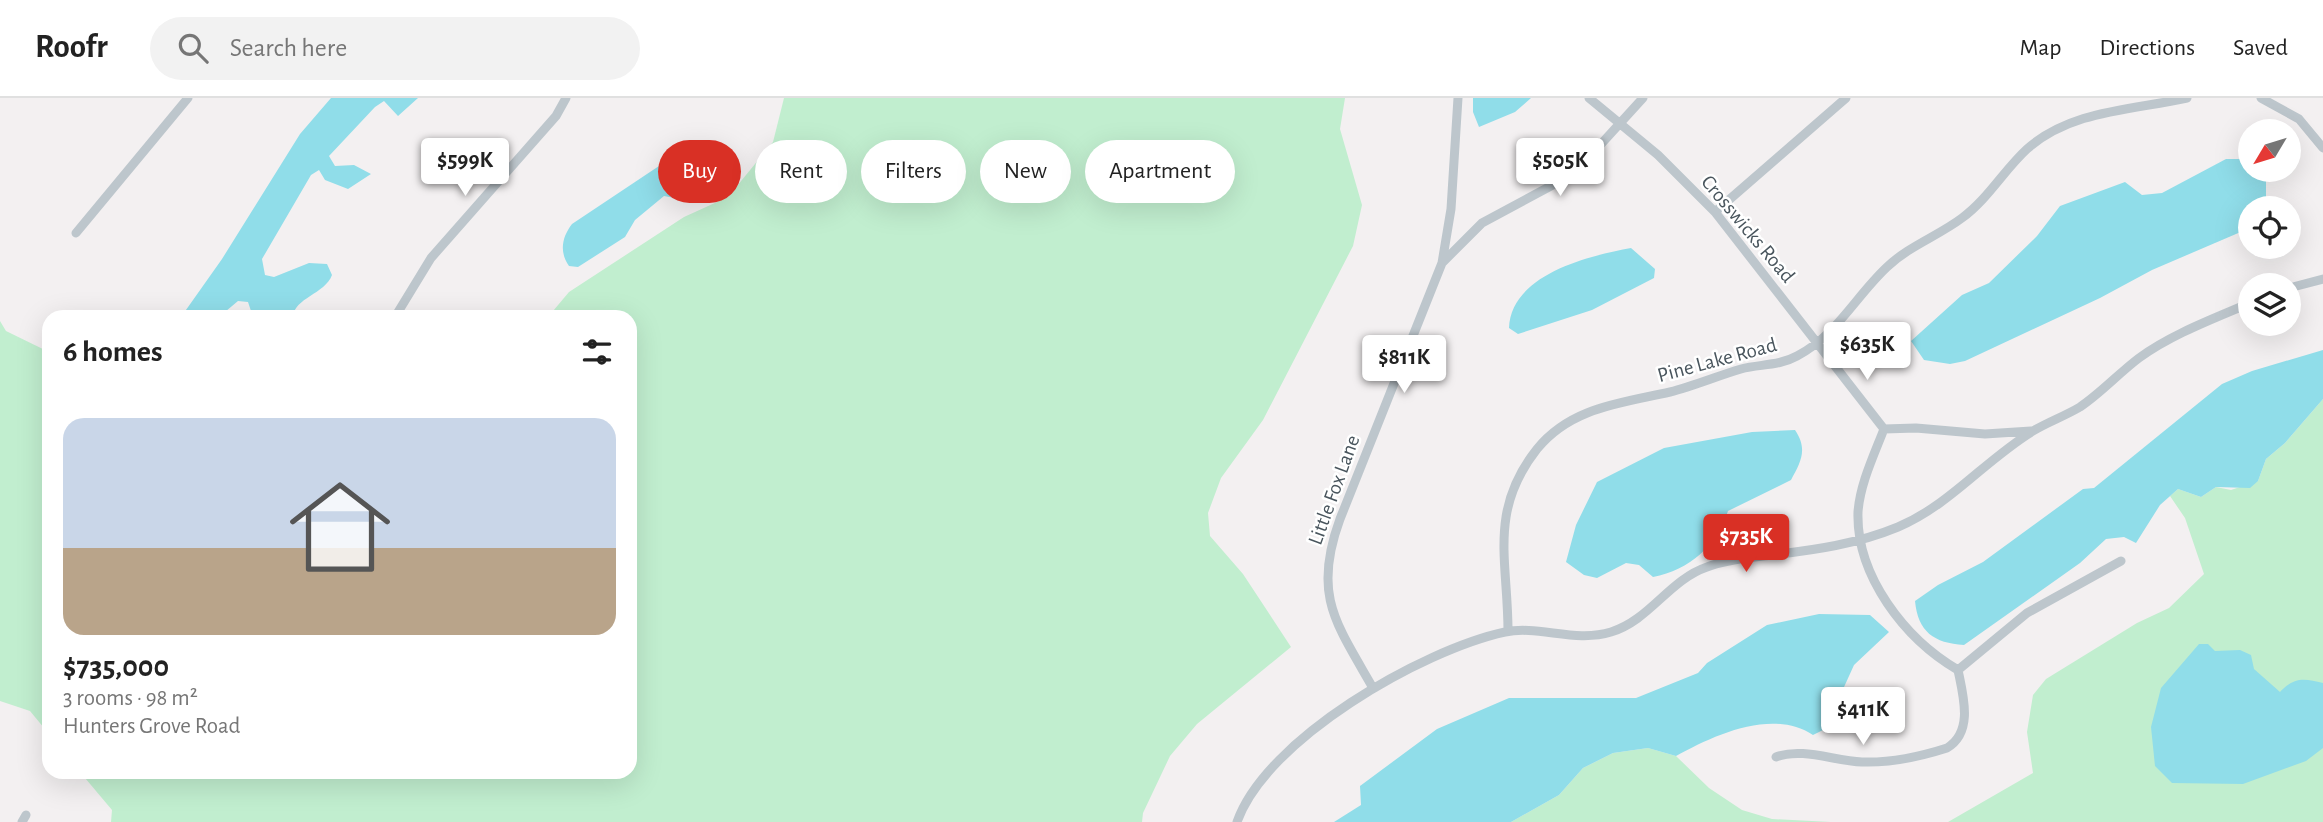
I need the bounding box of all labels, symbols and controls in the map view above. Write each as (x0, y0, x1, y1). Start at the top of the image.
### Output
search box (150, 17, 640, 80)
icon: search (174, 29, 212, 67)
text: Roofr (35, 31, 108, 64)
text: Search here (230, 35, 347, 61)
text: Map (2019, 36, 2061, 60)
text: Directions (2099, 36, 2195, 60)
text: Saved (2233, 36, 2288, 60)
north arrow (2238, 119, 2301, 182)
map controls (2238, 119, 2301, 336)
pin: $599K (416, 139, 514, 198)
pin: $505K (1511, 139, 1609, 198)
chip: Buy (658, 140, 741, 203)
chip: Rent (755, 140, 847, 203)
chip: Filters (861, 140, 966, 203)
chip: New (980, 140, 1071, 203)
chip: Apartment (1085, 140, 1235, 203)
text: $599K (437, 149, 493, 172)
text: $505K (1532, 149, 1588, 172)
street label: Crosswicks Road (1697, 171, 1799, 287)
button: locate (2238, 196, 2301, 259)
button: layers (2238, 273, 2301, 336)
pin: $635K (1818, 322, 1916, 382)
icon: filters (578, 333, 616, 371)
text: $635K (1840, 333, 1894, 356)
street label: Pine Lake Road (1655, 334, 1779, 386)
pin: $811K (1355, 336, 1453, 395)
text: 6 homes (63, 337, 163, 367)
text: $811K (1378, 346, 1430, 369)
street label: Little Fox Lane (1304, 432, 1364, 548)
icon: home (277, 464, 403, 590)
pin: $735K (1697, 514, 1795, 574)
text: $735K (1719, 525, 1773, 548)
text: $735,000 (63, 652, 169, 682)
text: 3 rooms · 98 m² (63, 687, 198, 710)
pin: $411K (1814, 688, 1912, 747)
text: $411K (1837, 698, 1889, 721)
text: Hunters Grove Road (63, 715, 241, 738)

